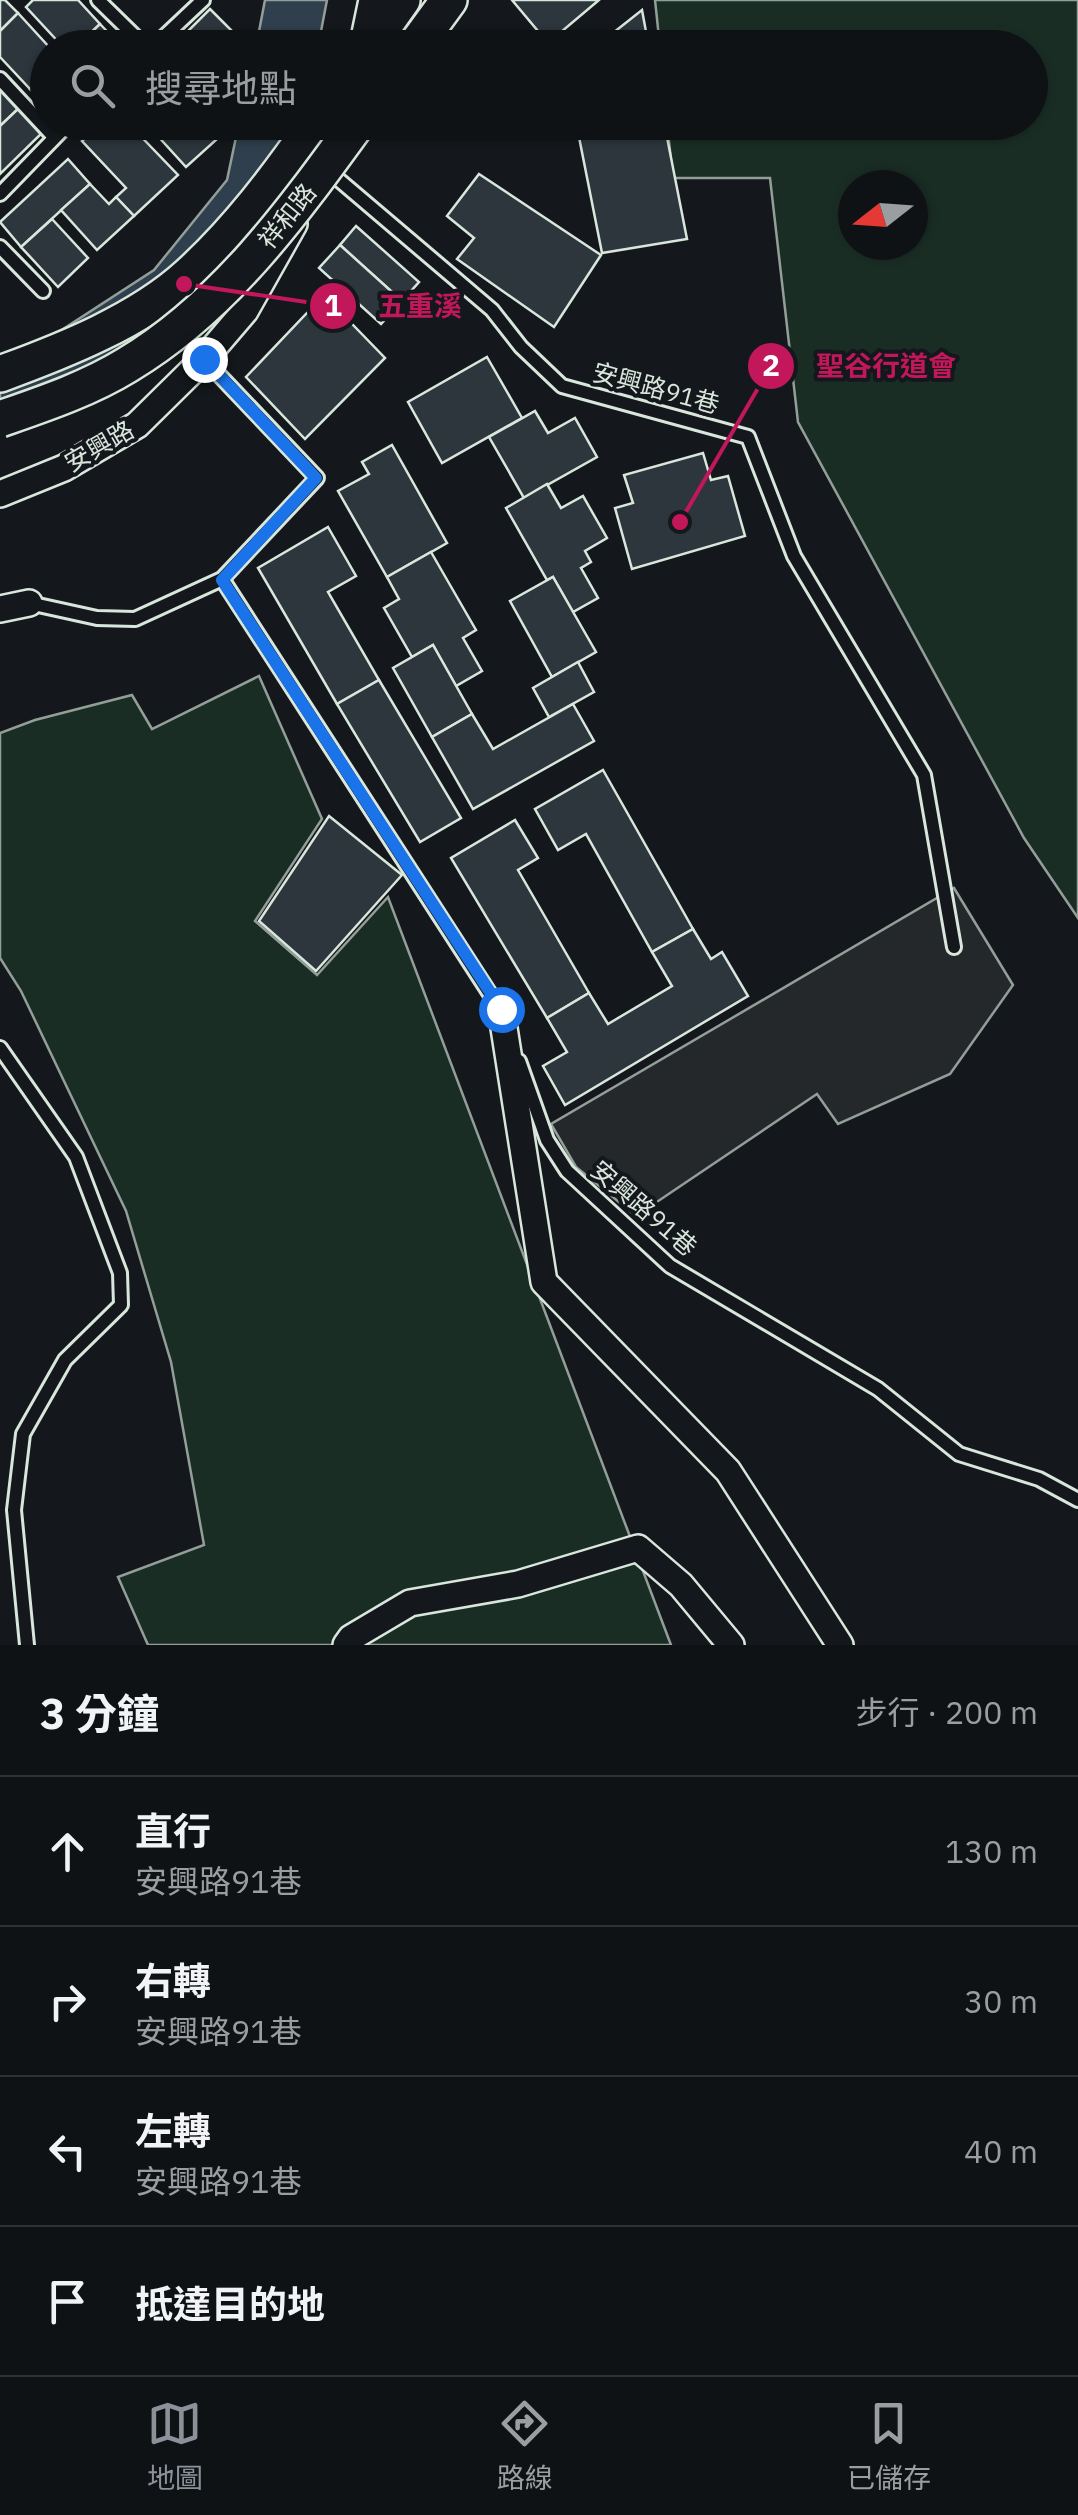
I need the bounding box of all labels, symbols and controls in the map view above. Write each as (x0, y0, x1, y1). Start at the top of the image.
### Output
search box (30, 30, 1048, 140)
icon: search (65, 58, 120, 113)
text: 搜尋地點 (145, 63, 297, 112)
north arrow (838, 170, 928, 260)
street label: 祥和路 (250, 176, 323, 255)
callout: 五重溪 (308, 277, 482, 335)
text: 1 (324, 285, 342, 324)
text: 五重溪 (378, 287, 462, 324)
route end (182, 337, 228, 383)
callout: 聖谷行道會 (746, 337, 976, 395)
text: 2 (762, 345, 780, 384)
text: 聖谷行道會 (816, 347, 956, 384)
street label: 安興路91巷 (589, 355, 723, 420)
street label: 安興路 (58, 413, 139, 479)
route start (479, 987, 525, 1033)
street label: 安興路91巷 (584, 1153, 704, 1263)
text: 3 分鐘 (40, 1686, 159, 1741)
text: 步行 · 200 m (855, 1691, 1038, 1733)
text: 直行 (135, 1806, 211, 1855)
icon: ahead (40, 1824, 95, 1879)
text: 130 m (945, 1830, 1038, 1872)
text: 安興路91巷 (135, 1860, 301, 1902)
text: 右轉 (135, 1956, 211, 2005)
icon: right (40, 1974, 95, 2029)
text: 30 m (964, 1980, 1038, 2022)
text: 安興路91巷 (135, 2010, 301, 2052)
text: 左轉 (135, 2106, 211, 2155)
icon: left (40, 2124, 95, 2179)
text: 40 m (964, 2130, 1038, 2172)
text: 安興路91巷 (135, 2160, 301, 2202)
icon: arrive (40, 2274, 95, 2329)
text: 抵達目的地 (135, 2279, 325, 2328)
tab: 地圖 (147, 2396, 203, 2496)
tab: 路線 (497, 2396, 553, 2496)
tab: 已儲存 (847, 2396, 931, 2496)

